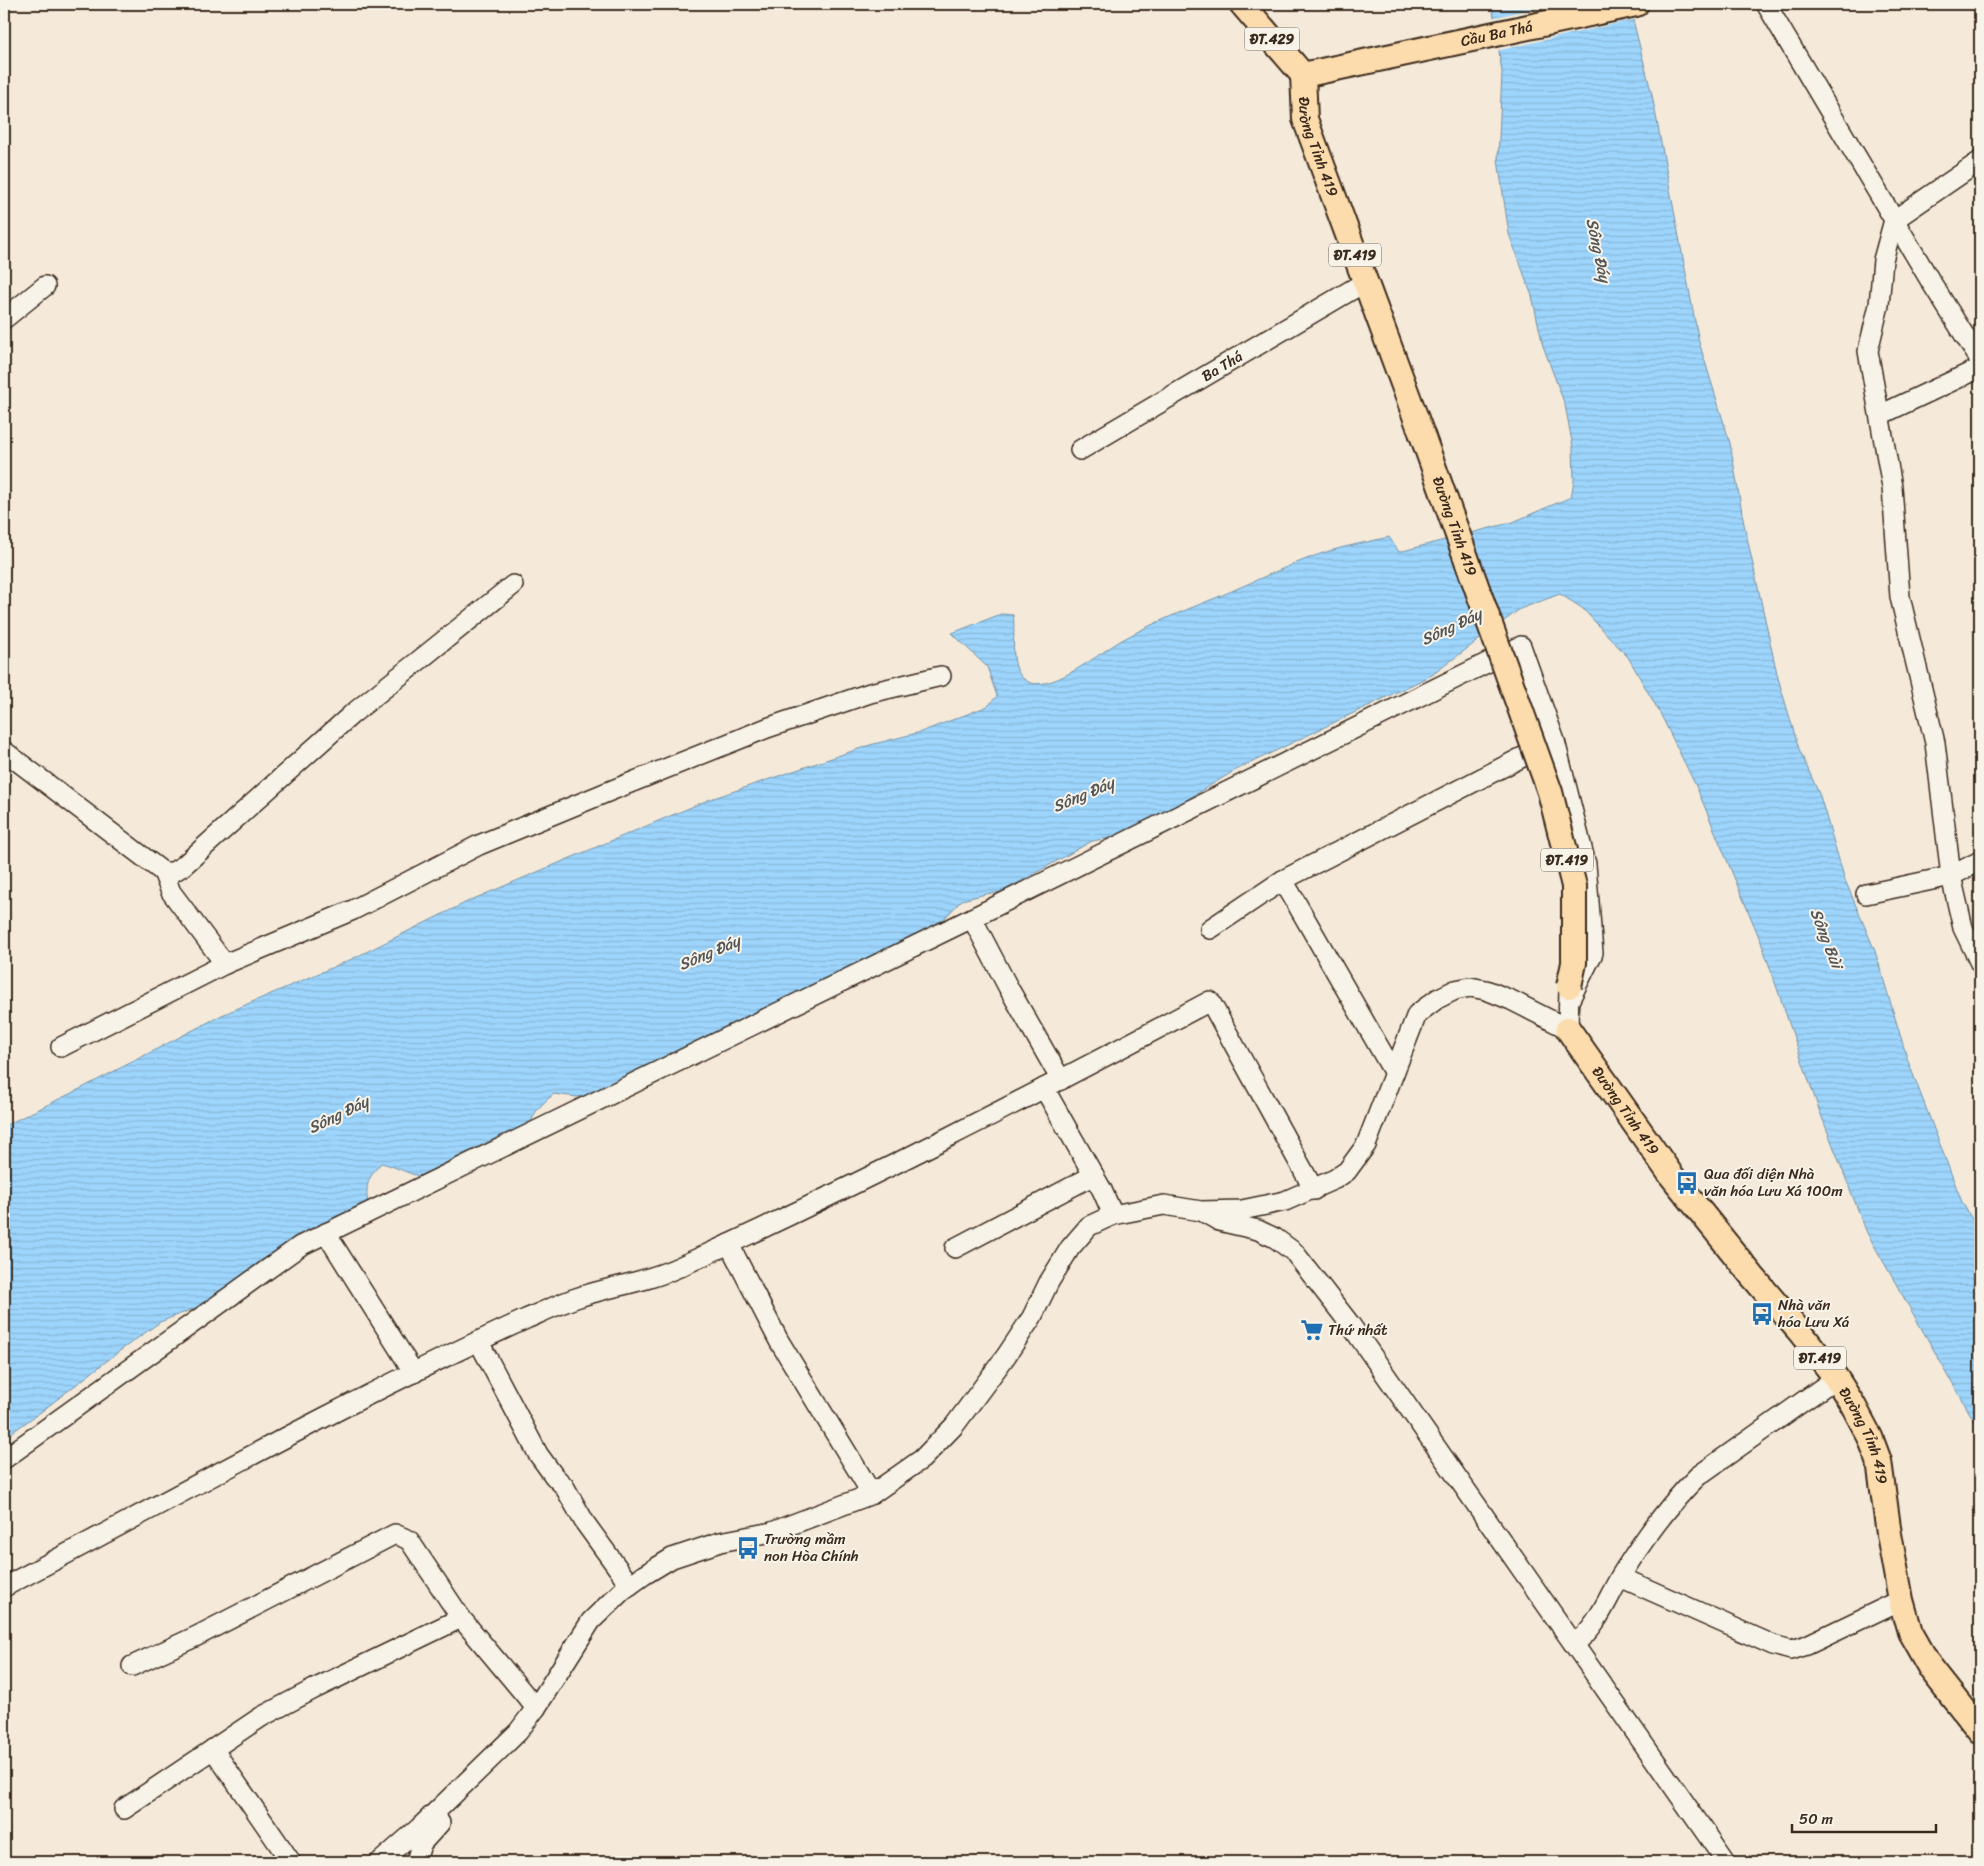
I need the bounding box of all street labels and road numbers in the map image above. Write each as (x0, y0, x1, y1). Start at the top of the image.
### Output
street label: Cầu Ba Thá (1458, 13, 1536, 54)
road number: ĐT.429 (1244, 28, 1300, 50)
street label: Đường Tỉnh 419 (1291, 96, 1346, 200)
road number: ĐT.419 (1329, 244, 1381, 266)
street label: Ba Thá (1196, 344, 1248, 389)
street label: Đường Tỉnh 419 (1425, 473, 1485, 580)
road number: ĐT.419 (1541, 848, 1593, 872)
street label: Đường Tỉnh 419 (1585, 1061, 1666, 1161)
road number: ĐT.419 (1794, 1346, 1846, 1370)
street label: Đường Tỉnh 419 (1832, 1382, 1895, 1486)

